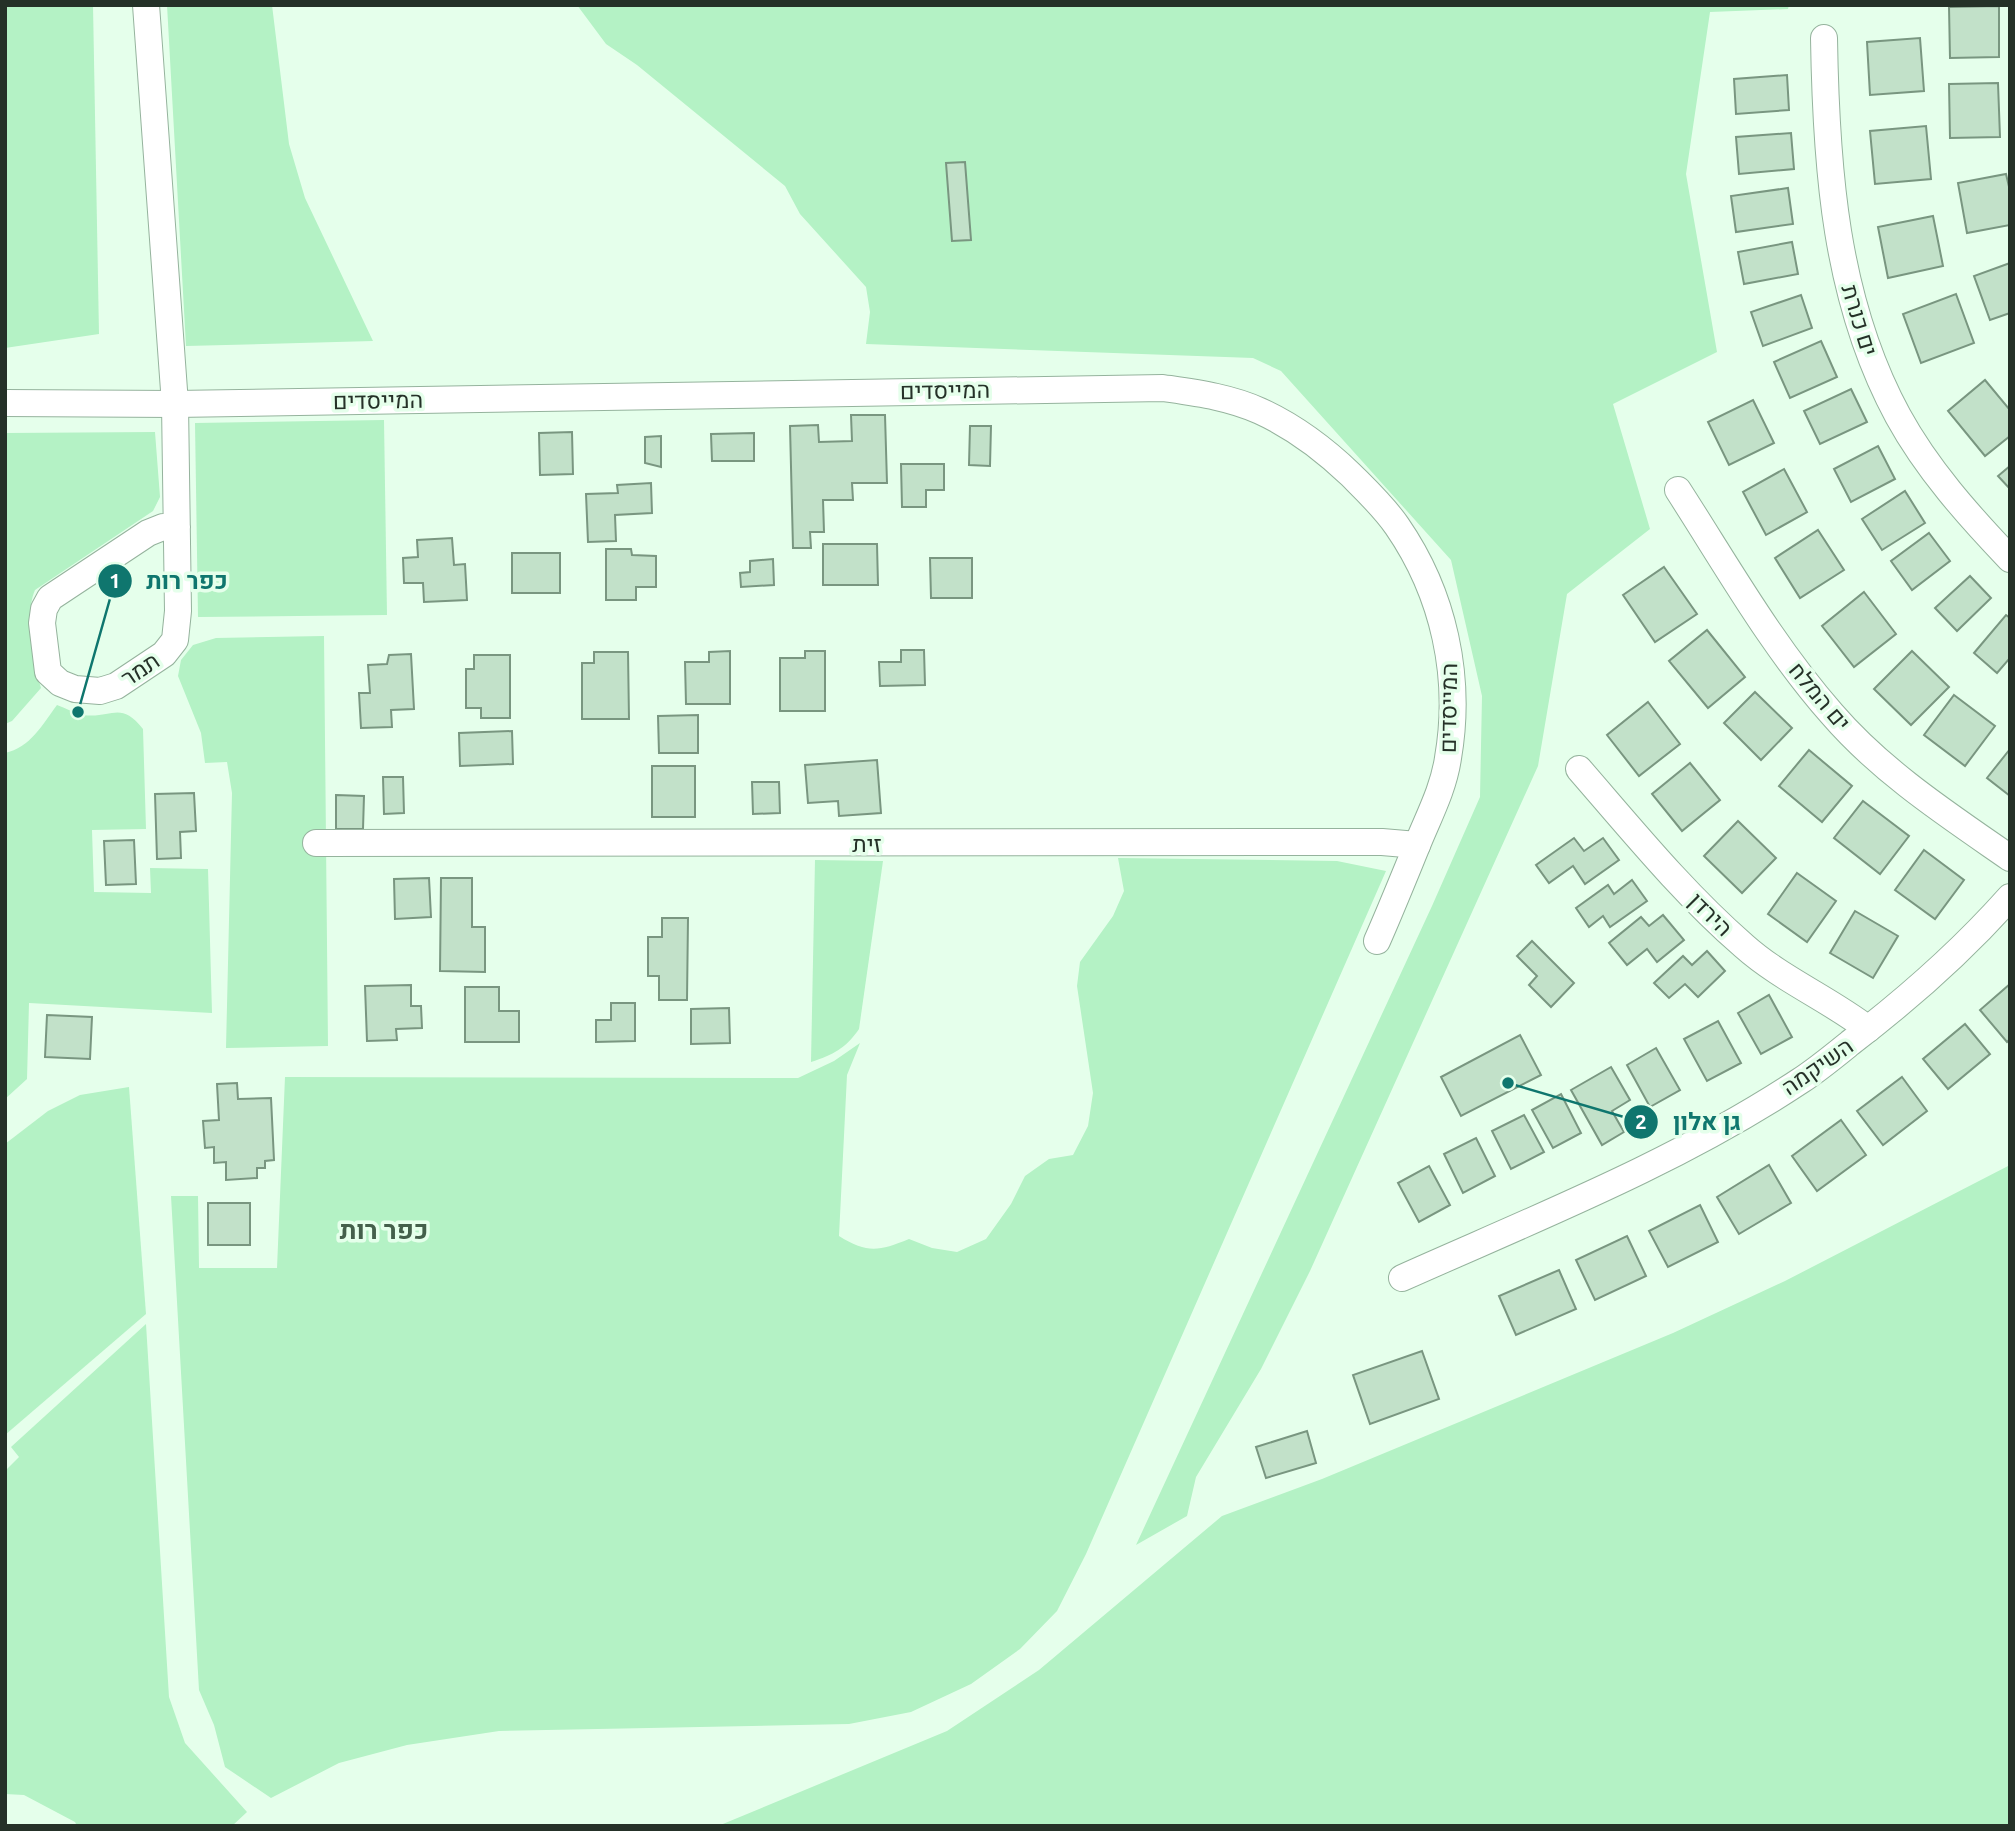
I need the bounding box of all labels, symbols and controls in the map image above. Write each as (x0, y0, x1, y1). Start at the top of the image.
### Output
street label: ים כנרת (1837, 281, 1883, 359)
street label: המייסדים (900, 377, 990, 403)
street label: המייסדים (333, 387, 423, 413)
callout: כפר רות (97, 558, 242, 603)
text: כפר רות (146, 567, 228, 594)
text: 1 (109, 568, 121, 592)
street label: תמר (116, 647, 164, 691)
street label: ים המלח (1784, 657, 1856, 735)
street label: המייסדים (1435, 663, 1461, 753)
street label: זית (852, 831, 882, 856)
street label: הירדן (1684, 887, 1738, 941)
street label: השיקמה (1777, 1032, 1858, 1100)
callout: גן אלון (1624, 1099, 1755, 1144)
text: גן אלון (1673, 1108, 1741, 1135)
text: 2 (1635, 1109, 1647, 1133)
district label: כפר רות (340, 1215, 428, 1244)

